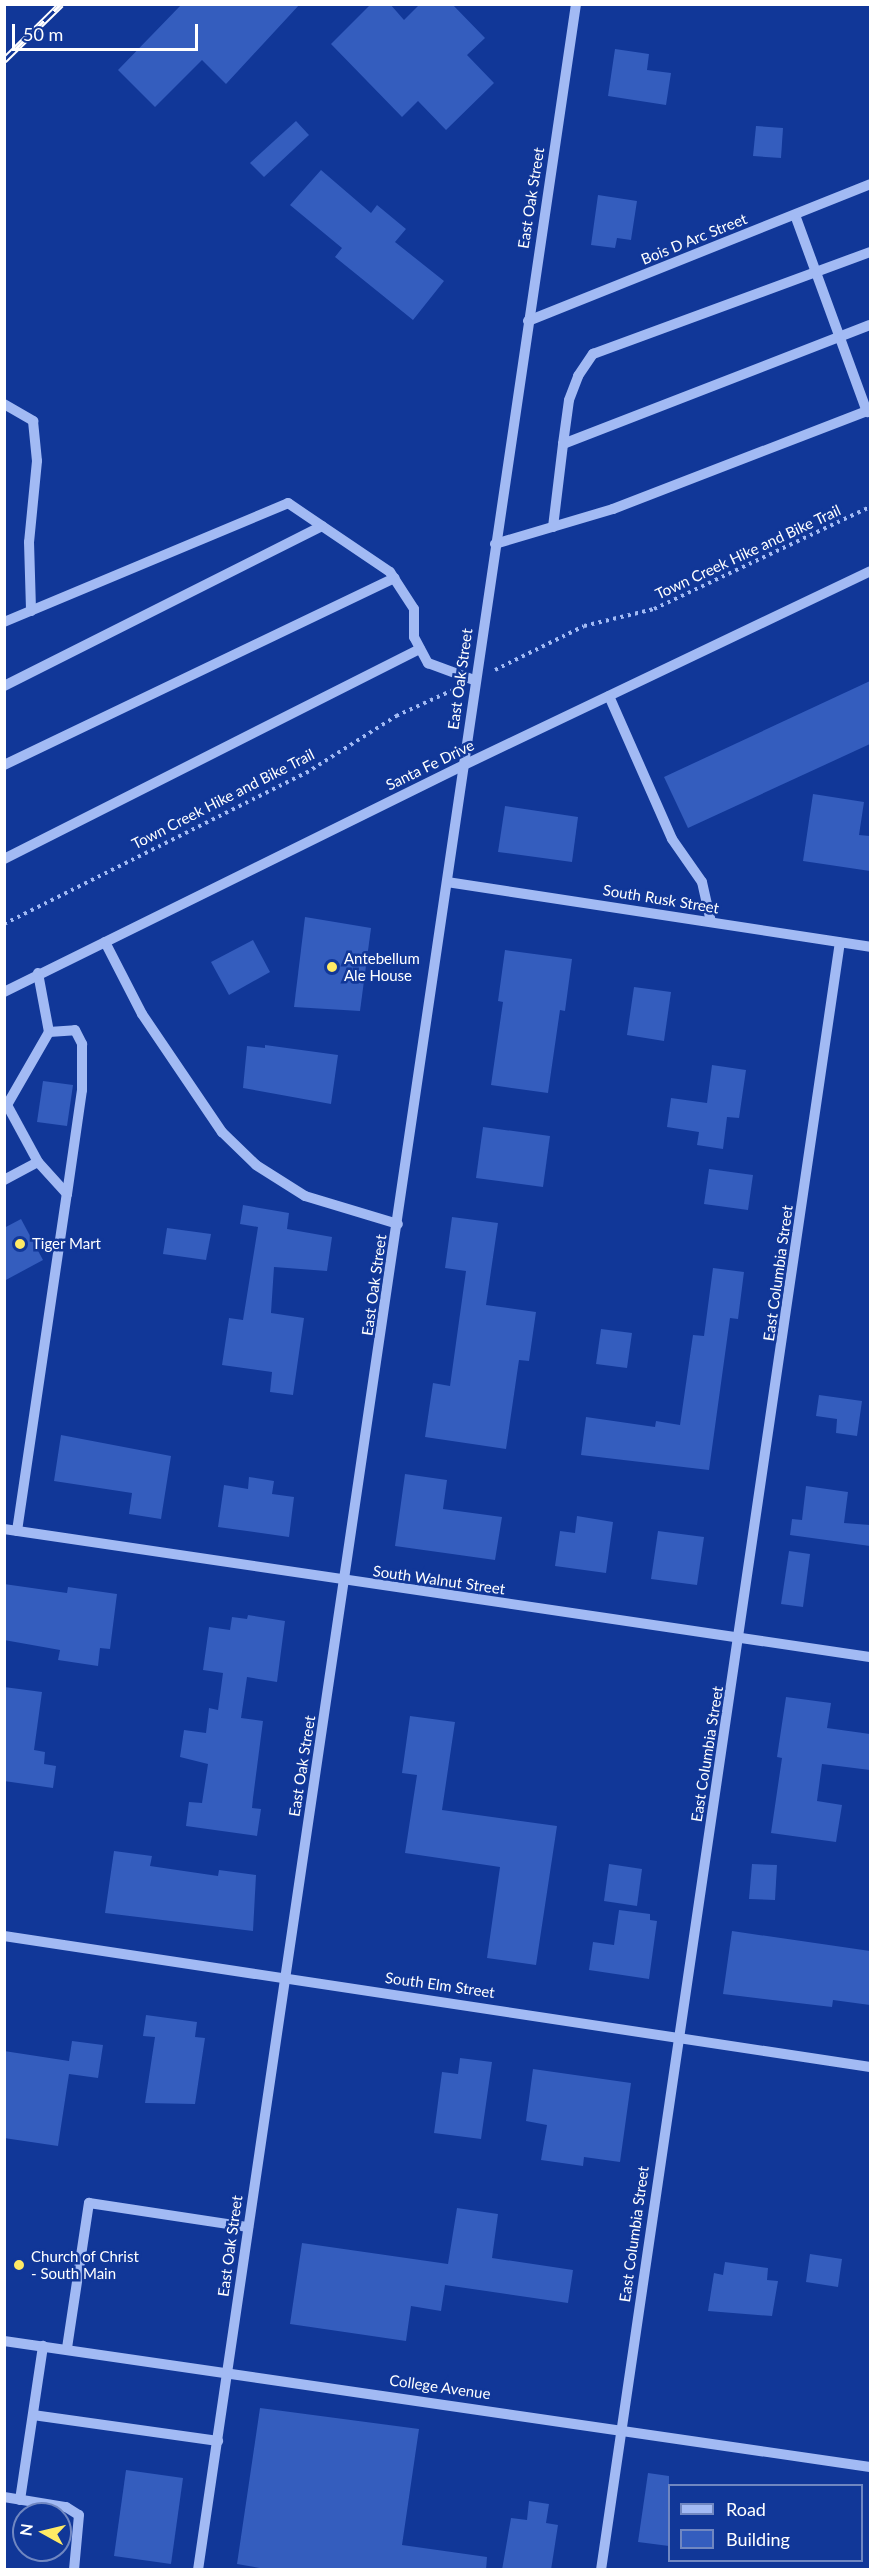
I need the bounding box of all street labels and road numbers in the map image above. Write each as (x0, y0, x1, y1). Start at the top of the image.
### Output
street label: East Oak Street (514, 146, 548, 250)
street label: Bois D Arc Street (638, 209, 750, 269)
street label: Town Creek Hike and Bike Trail (652, 501, 844, 603)
street label: East Oak Street (444, 627, 476, 731)
street label: Santa Fe Drive (383, 736, 477, 794)
street label: Town Creek Hike and Bike Trail (128, 745, 318, 853)
street label: South Rusk Street (602, 881, 720, 917)
street label: East Columbia Street (760, 1204, 796, 1342)
street label: East Oak Street (358, 1233, 390, 1337)
street label: South Walnut Street (372, 1562, 506, 1598)
street label: East Columbia Street (687, 1685, 727, 1823)
street label: East Oak Street (285, 1714, 319, 1818)
street label: South Elm Street (384, 1968, 496, 2002)
street label: East Columbia Street (616, 2165, 652, 2303)
street label: East Oak Street (214, 2194, 246, 2298)
street label: College Avenue (388, 2371, 492, 2403)

